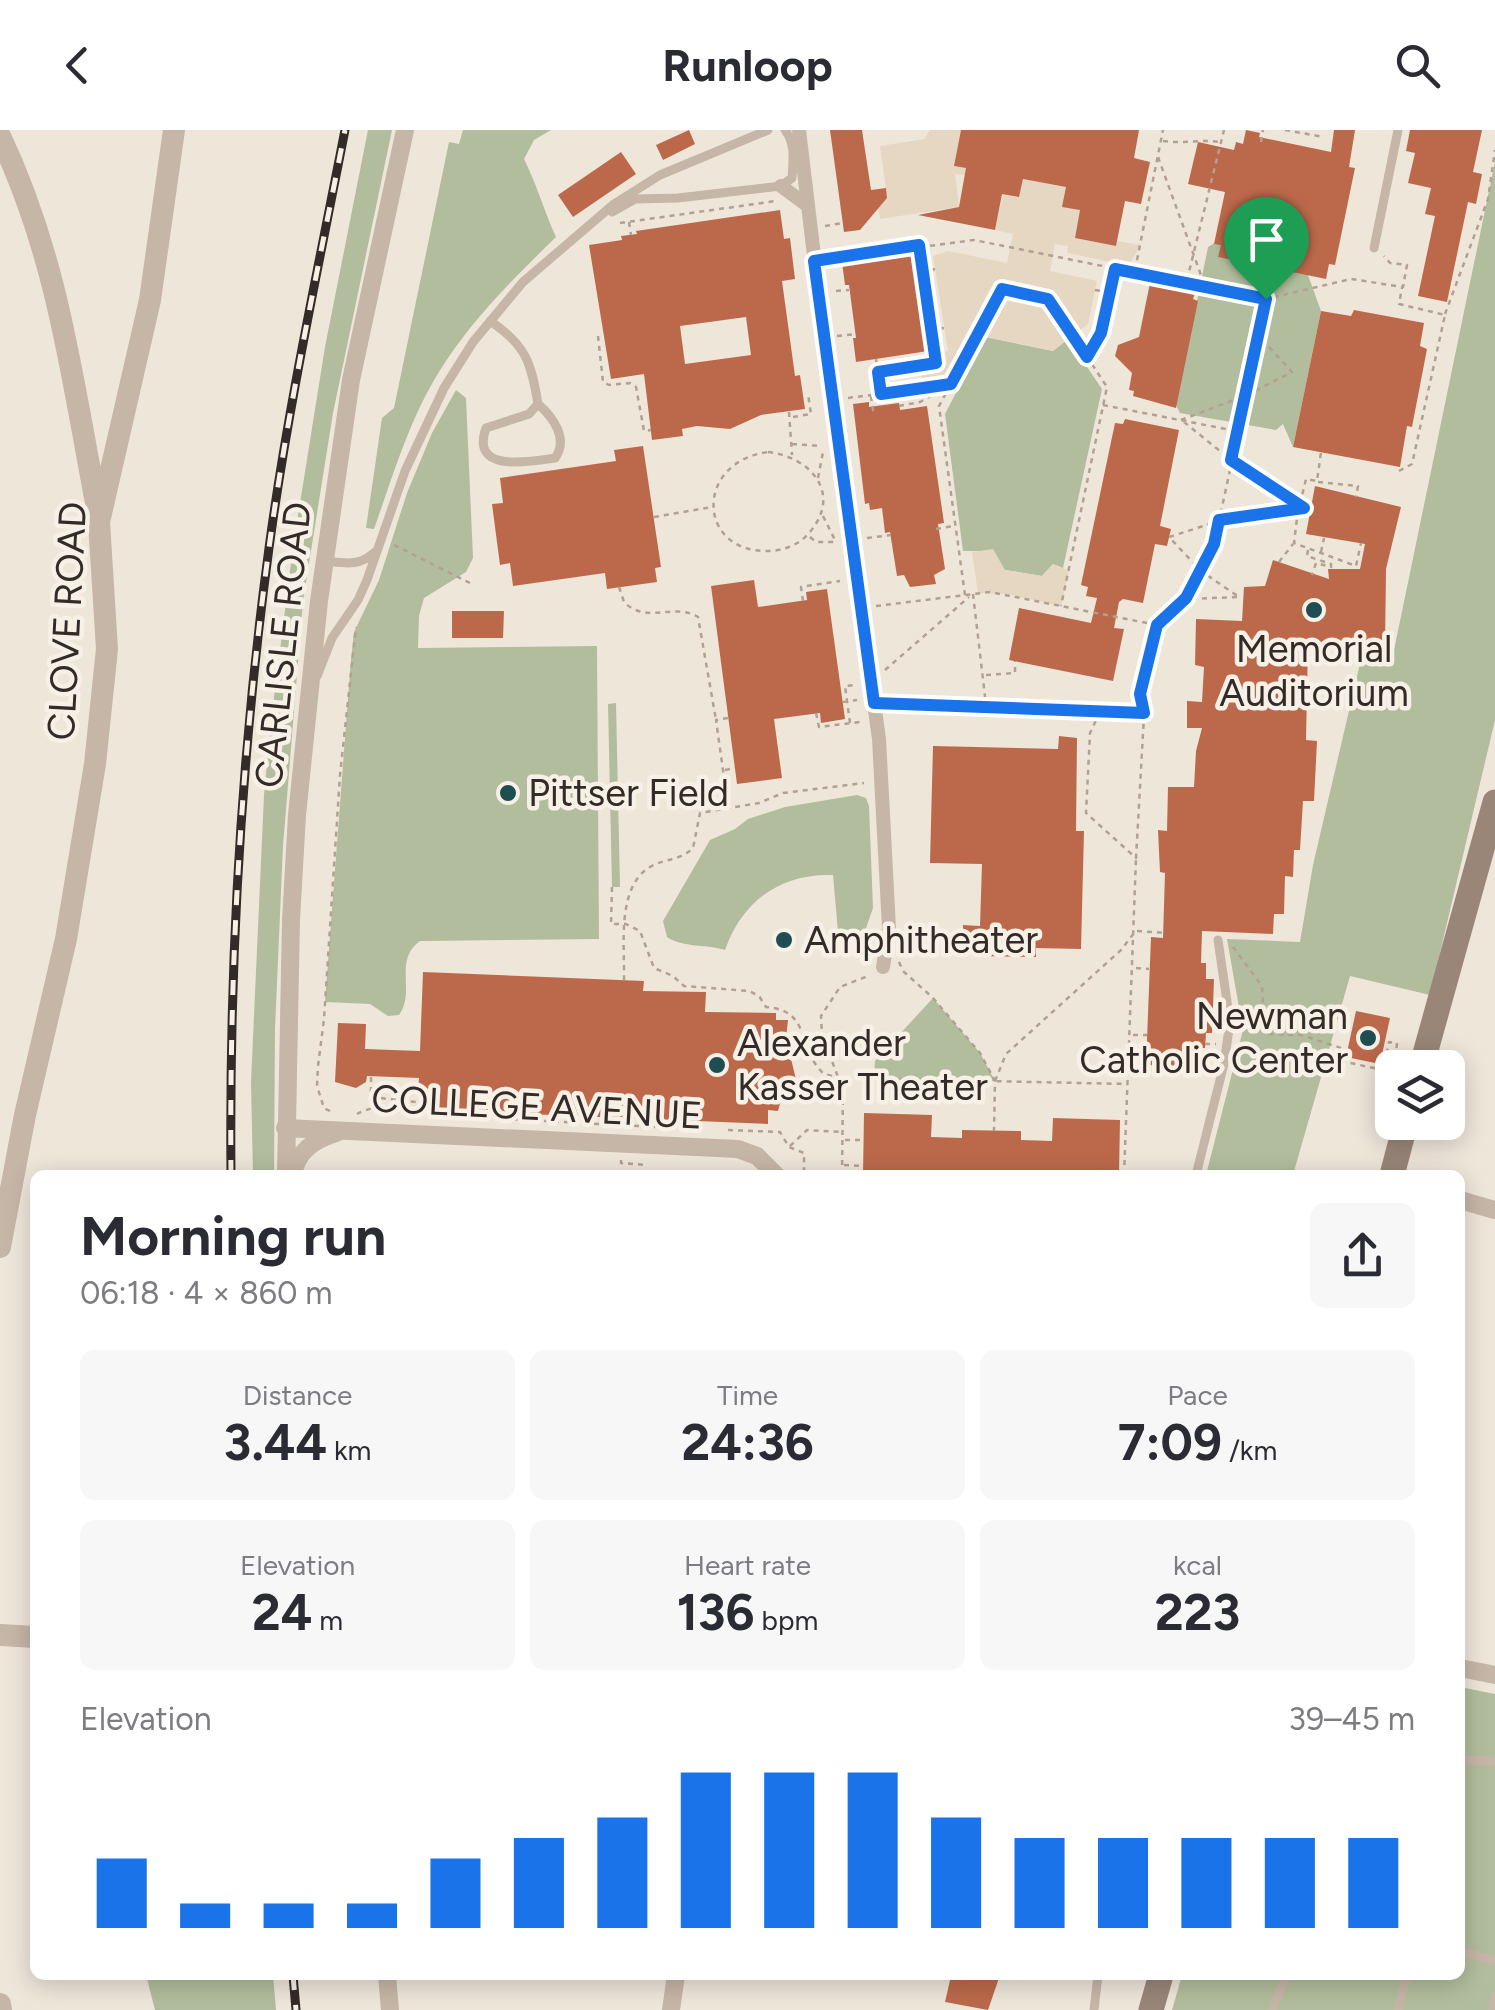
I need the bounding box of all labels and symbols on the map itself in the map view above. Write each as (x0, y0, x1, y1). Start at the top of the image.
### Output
pin (1224, 197, 1309, 300)
street label: CLOVE ROAD (38, 500, 96, 742)
street label: CARLISLE ROAD (245, 500, 321, 790)
marker: Memorial Auditorium (1303, 599, 1325, 621)
place label: Memorial Auditorium (1219, 626, 1409, 716)
place label: Pittser Field (528, 770, 729, 816)
marker: Pittser Field (497, 782, 519, 804)
place label: Amphitheater (804, 917, 1038, 963)
marker: Amphitheater (773, 929, 795, 951)
place label: Newman Catholic Center (1079, 993, 1348, 1083)
place label: Alexander Kasser Theater (737, 1020, 988, 1110)
marker: Newman Catholic Center (1357, 1027, 1379, 1049)
marker: Alexander Kasser Theater (706, 1054, 728, 1076)
street label: COLLEGE AVENUE (370, 1075, 704, 1139)

